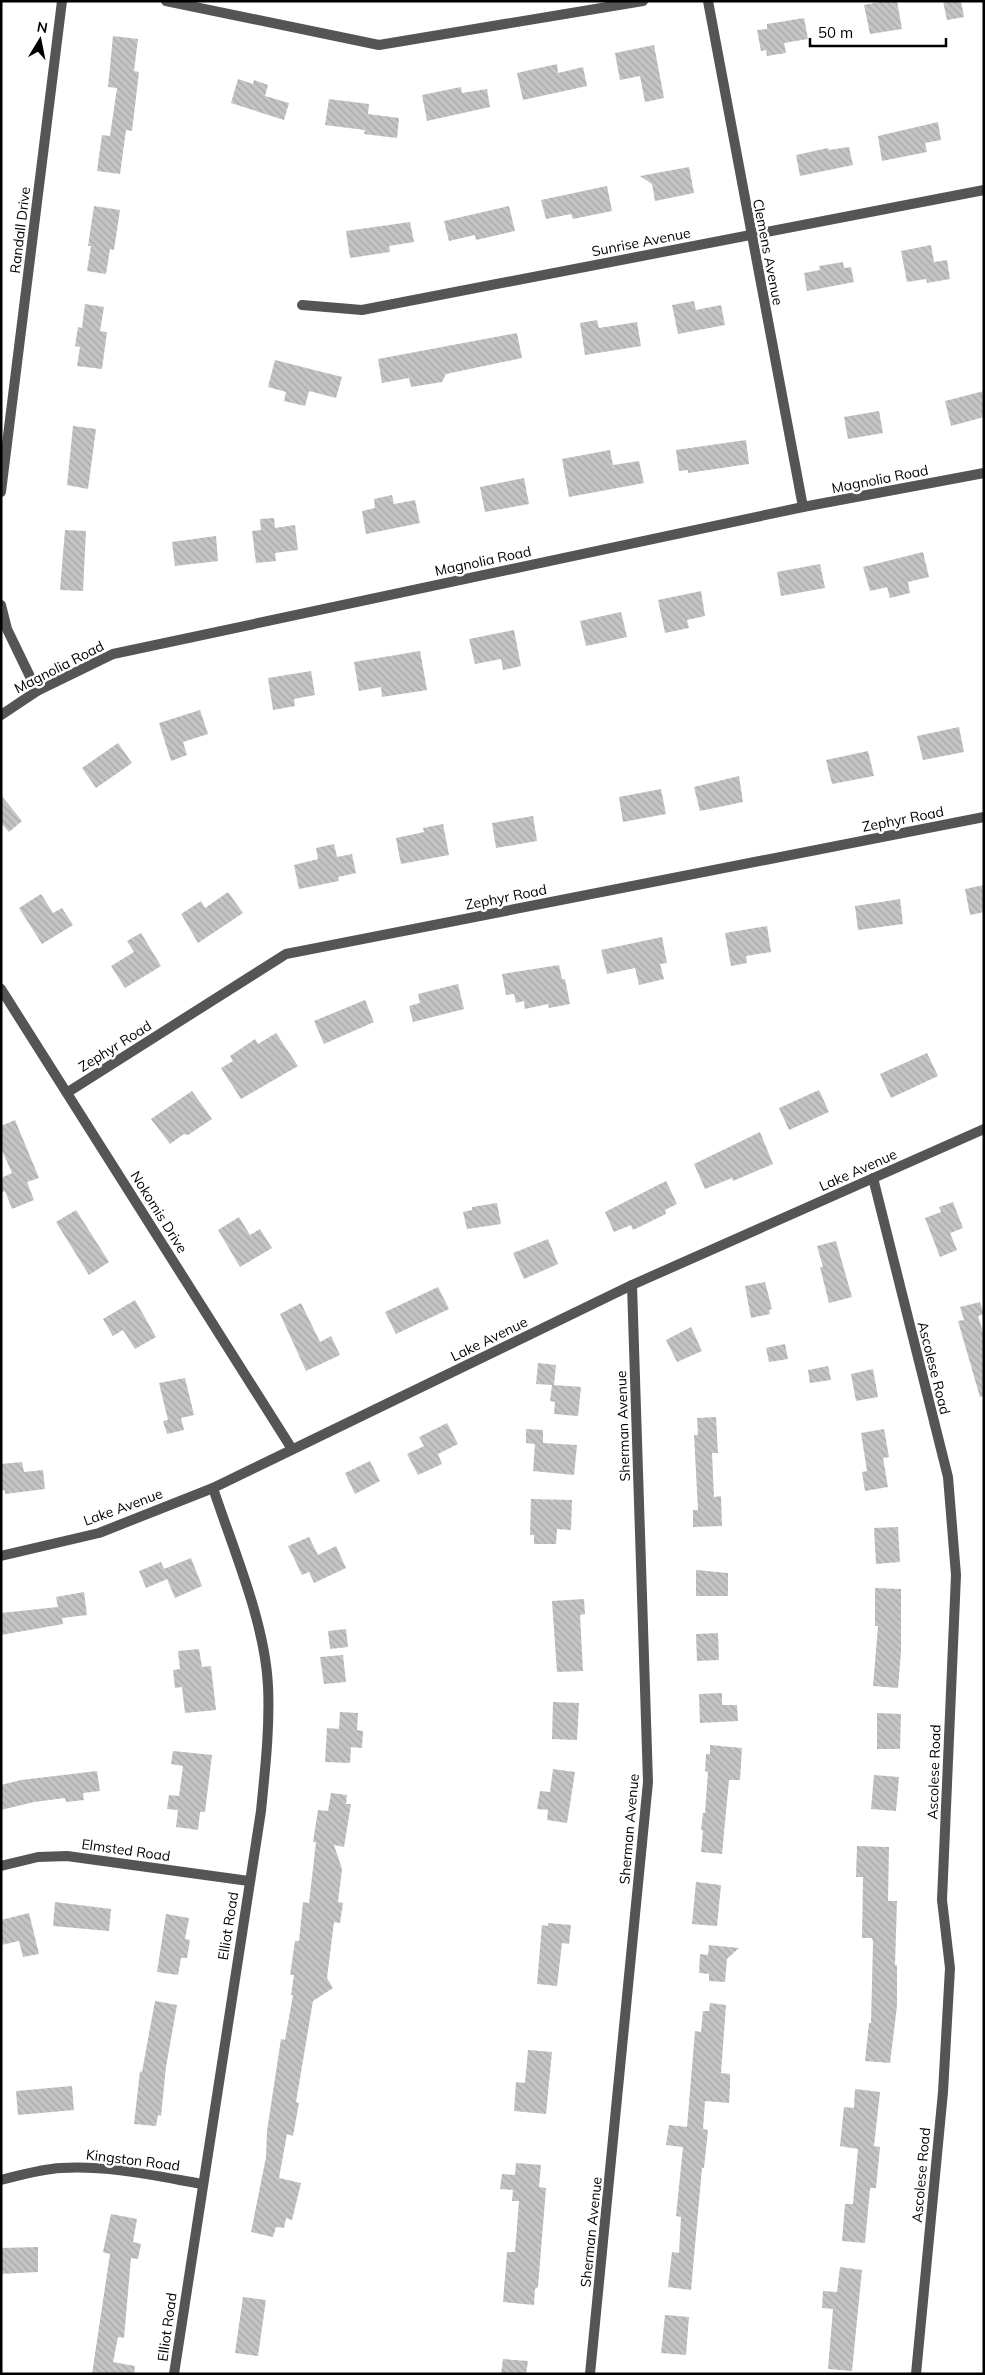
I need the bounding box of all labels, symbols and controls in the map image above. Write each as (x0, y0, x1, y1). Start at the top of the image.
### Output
north arrow (15, 15, 65, 65)
scale bar (810, 15, 946, 47)
text: N (35, 17, 49, 37)
text: 50 m (818, 23, 853, 42)
street label: Randall Drive (6, 186, 34, 274)
street label: Clemens Avenue (749, 197, 787, 307)
street label: Sunrise Avenue (590, 224, 692, 260)
street label: Magnolia Road (830, 461, 930, 497)
street label: Magnolia Road (433, 542, 533, 580)
street label: Magnolia Road (11, 637, 107, 697)
street label: Zephyr Road (861, 802, 945, 836)
street label: Zephyr Road (464, 880, 548, 914)
street label: Zephyr Road (75, 1016, 155, 1076)
street label: Lake Avenue (816, 1145, 900, 1195)
street label: Nokomis Drive (127, 1168, 191, 1256)
street label: Lake Avenue (448, 1313, 530, 1365)
street label: Ascolese Road (914, 1320, 954, 1416)
street label: Sherman Avenue (612, 1370, 634, 1482)
street label: Lake Avenue (81, 1484, 165, 1530)
street label: Ascolese Road (923, 1724, 945, 1820)
street label: Sherman Avenue (615, 1773, 643, 1885)
street label: Elmsted Road (80, 1835, 172, 1865)
street label: Elliot Road (214, 1891, 242, 1961)
street label: Ascolese Road (908, 2127, 934, 2223)
street label: Kingston Road (85, 2145, 181, 2175)
street label: Sherman Avenue (576, 2176, 606, 2288)
street label: Elliot Road (153, 2292, 181, 2362)

